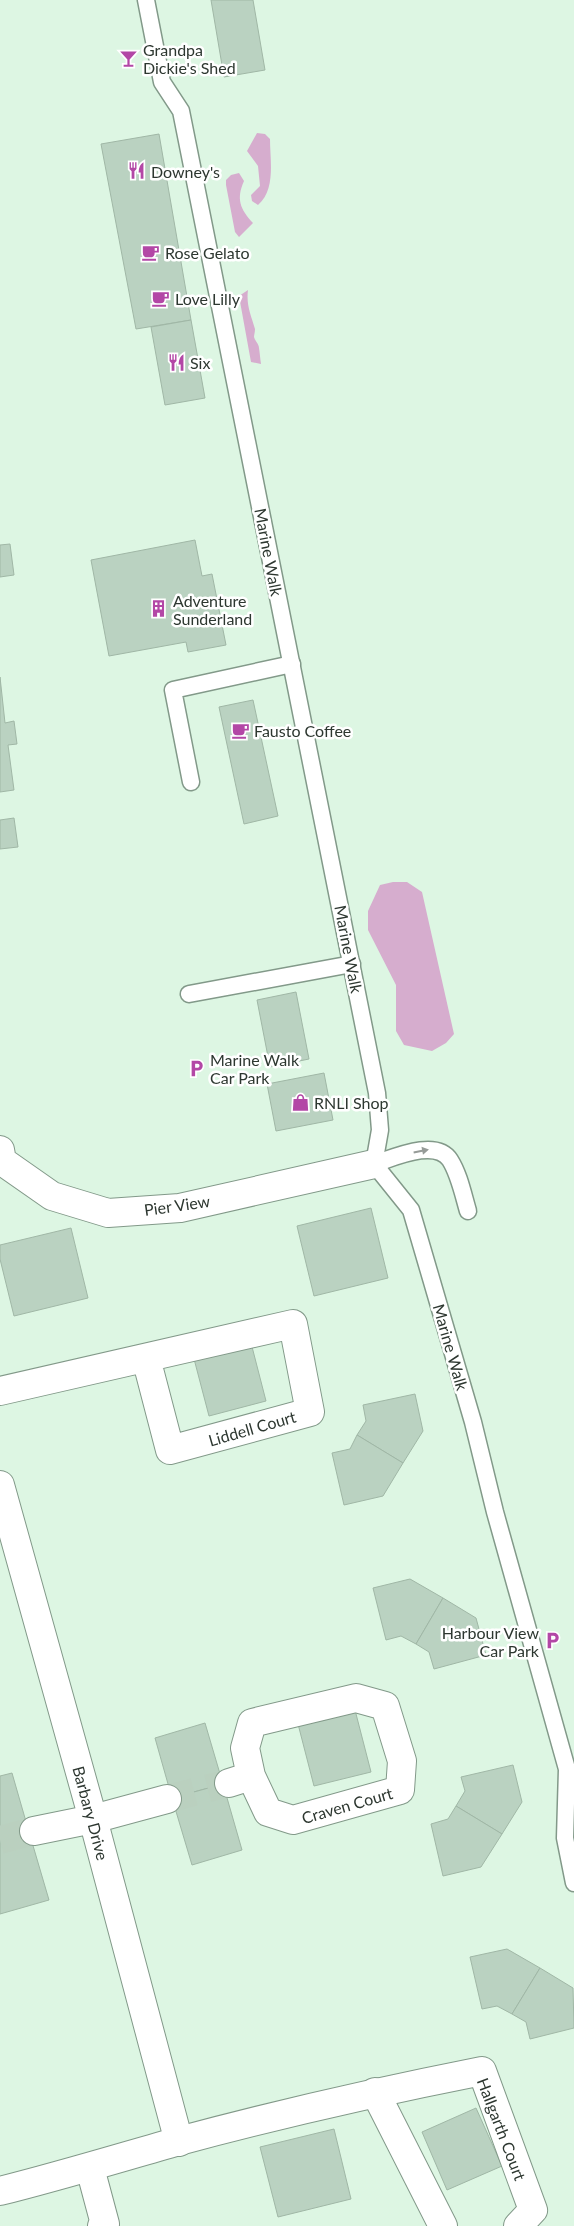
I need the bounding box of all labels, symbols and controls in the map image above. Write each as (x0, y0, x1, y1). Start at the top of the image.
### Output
place label: Grandpa Dickie's Shed (143, 40, 236, 77)
bar icon: Grandpa Dickie's Shed (119, 48, 139, 68)
restaurant icon: Downey's (127, 161, 147, 181)
place label: Downey's (151, 162, 220, 181)
cafe icon: Rose Gelato (141, 242, 161, 262)
place label: Rose Gelato (165, 243, 249, 262)
cafe icon: Love Lilly (151, 288, 171, 308)
place label: Love Lilly (175, 289, 241, 308)
restaurant icon: Six (166, 352, 186, 372)
place label: Six (190, 353, 210, 372)
street label: Marine Walk (251, 506, 287, 598)
place label: Adventure Sunderland (173, 591, 252, 628)
building icon: Adventure Sunderland (149, 599, 169, 619)
cafe icon: Fausto Coffee (230, 720, 250, 740)
place label: Fausto Coffee (254, 721, 351, 740)
street label: Marine Walk (331, 903, 367, 995)
place label: Marine Walk Car Park (210, 1050, 300, 1087)
parking icon: Marine Walk Car Park (186, 1058, 206, 1078)
shop icon: RNLI Shop (290, 1092, 310, 1112)
place label: RNLI Shop (314, 1093, 389, 1112)
one-way arrow (413, 1146, 429, 1154)
street label: Pier View (143, 1191, 212, 1219)
street label: Marine Walk (430, 1302, 473, 1393)
street label: Liddell Court (206, 1406, 298, 1450)
place label: Harbour View Car Park (442, 1623, 540, 1660)
parking icon: Harbour View Car Park (543, 1631, 563, 1651)
street label: Barbary Drive (69, 1764, 113, 1862)
street label: Craven Court (299, 1783, 395, 1827)
street label: Hallgarth Court (474, 2075, 530, 2183)

